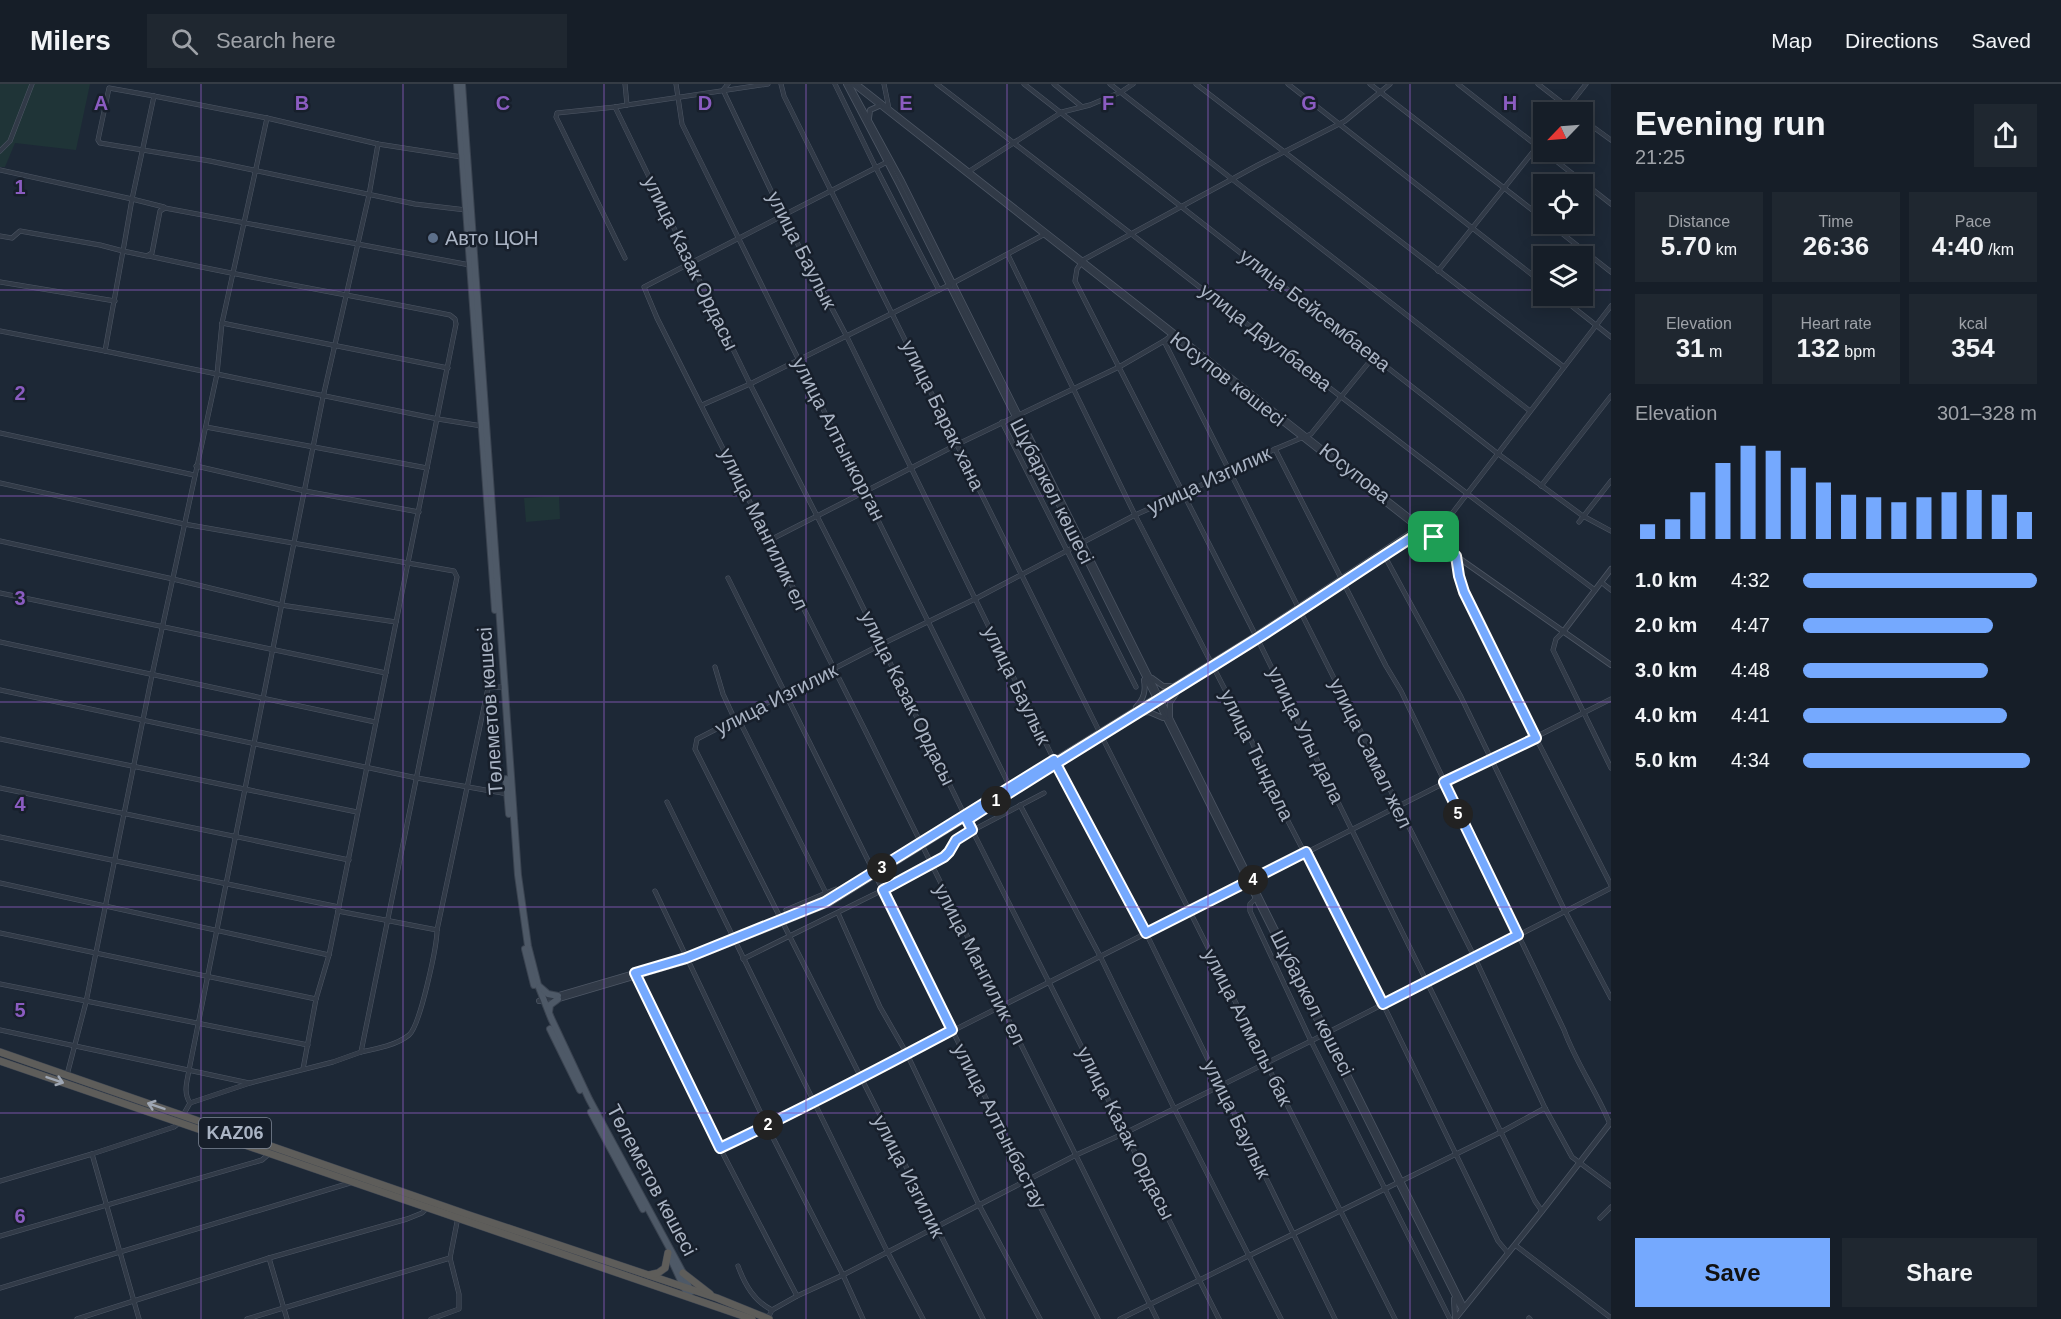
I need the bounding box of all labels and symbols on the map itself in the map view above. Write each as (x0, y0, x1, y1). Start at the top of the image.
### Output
text: A (94, 92, 108, 114)
text: B (295, 92, 309, 114)
text: C (496, 92, 510, 114)
text: D (698, 92, 712, 114)
text: E (899, 92, 913, 114)
text: F (1102, 92, 1114, 114)
text: G (1301, 92, 1317, 114)
text: H (1503, 92, 1517, 114)
north arrow (1533, 102, 1593, 162)
street label: улица Казак Ордасы (639, 172, 743, 354)
text: 1 (14, 176, 26, 198)
street label: улица Баулык (763, 188, 841, 313)
place label: Авто ЦОН (445, 227, 539, 249)
marker: Авто ЦОН (426, 231, 440, 245)
street label: улица Бейсембаева (1235, 244, 1395, 376)
street label: улица Даулбаева (1196, 279, 1337, 396)
street label: Юсупов көшесі (1166, 327, 1290, 431)
street label: улица Барак хана (897, 336, 989, 494)
street label: улица Алтынкорган (788, 354, 890, 524)
text: 2 (14, 382, 26, 404)
street label: Шұбаркөл көшесі (1006, 415, 1098, 567)
street label: Юсупова (1315, 439, 1395, 508)
street label: улица Изгилик (1144, 442, 1275, 518)
street label: улица Мангилик ел (715, 444, 813, 614)
pin (1408, 511, 1459, 562)
text: 3 (14, 587, 26, 609)
street label: улица Казак Ордасы (856, 607, 960, 789)
street label: улица Баулык (979, 622, 1055, 748)
street label: Төлеметов көшесі (473, 626, 507, 796)
street label: улица Изгилик (711, 659, 841, 739)
street label: улица Улы дала (1263, 663, 1349, 808)
street label: улица Самал жел (1325, 675, 1417, 831)
street label: улица Тындала (1216, 686, 1299, 825)
pin: 1 (981, 786, 1011, 816)
text: 4 (14, 793, 26, 815)
pin: 5 (1443, 799, 1473, 829)
pin: 3 (867, 853, 897, 883)
pin: 4 (1238, 865, 1268, 895)
street label: улица Мангилик ел (930, 880, 1030, 1048)
street label: Шұбаркөл көшесі (1266, 927, 1358, 1079)
street label: улица Алмалы бак (1199, 945, 1297, 1109)
text: 5 (14, 999, 26, 1021)
street label: улица Алтынбастау (949, 1040, 1051, 1212)
street label: улица Казак Ордасы (1073, 1043, 1179, 1223)
street label: улица Баулык (1199, 1056, 1275, 1182)
one-way arrow (45, 1075, 64, 1086)
one-way arrow (147, 1099, 166, 1110)
street label: Төлеметов көшесі (603, 1101, 701, 1259)
pin: 2 (753, 1110, 783, 1140)
street label: улица Изгилик (869, 1111, 949, 1241)
road number: KАZ06 (199, 1118, 271, 1148)
text: 6 (14, 1205, 26, 1227)

